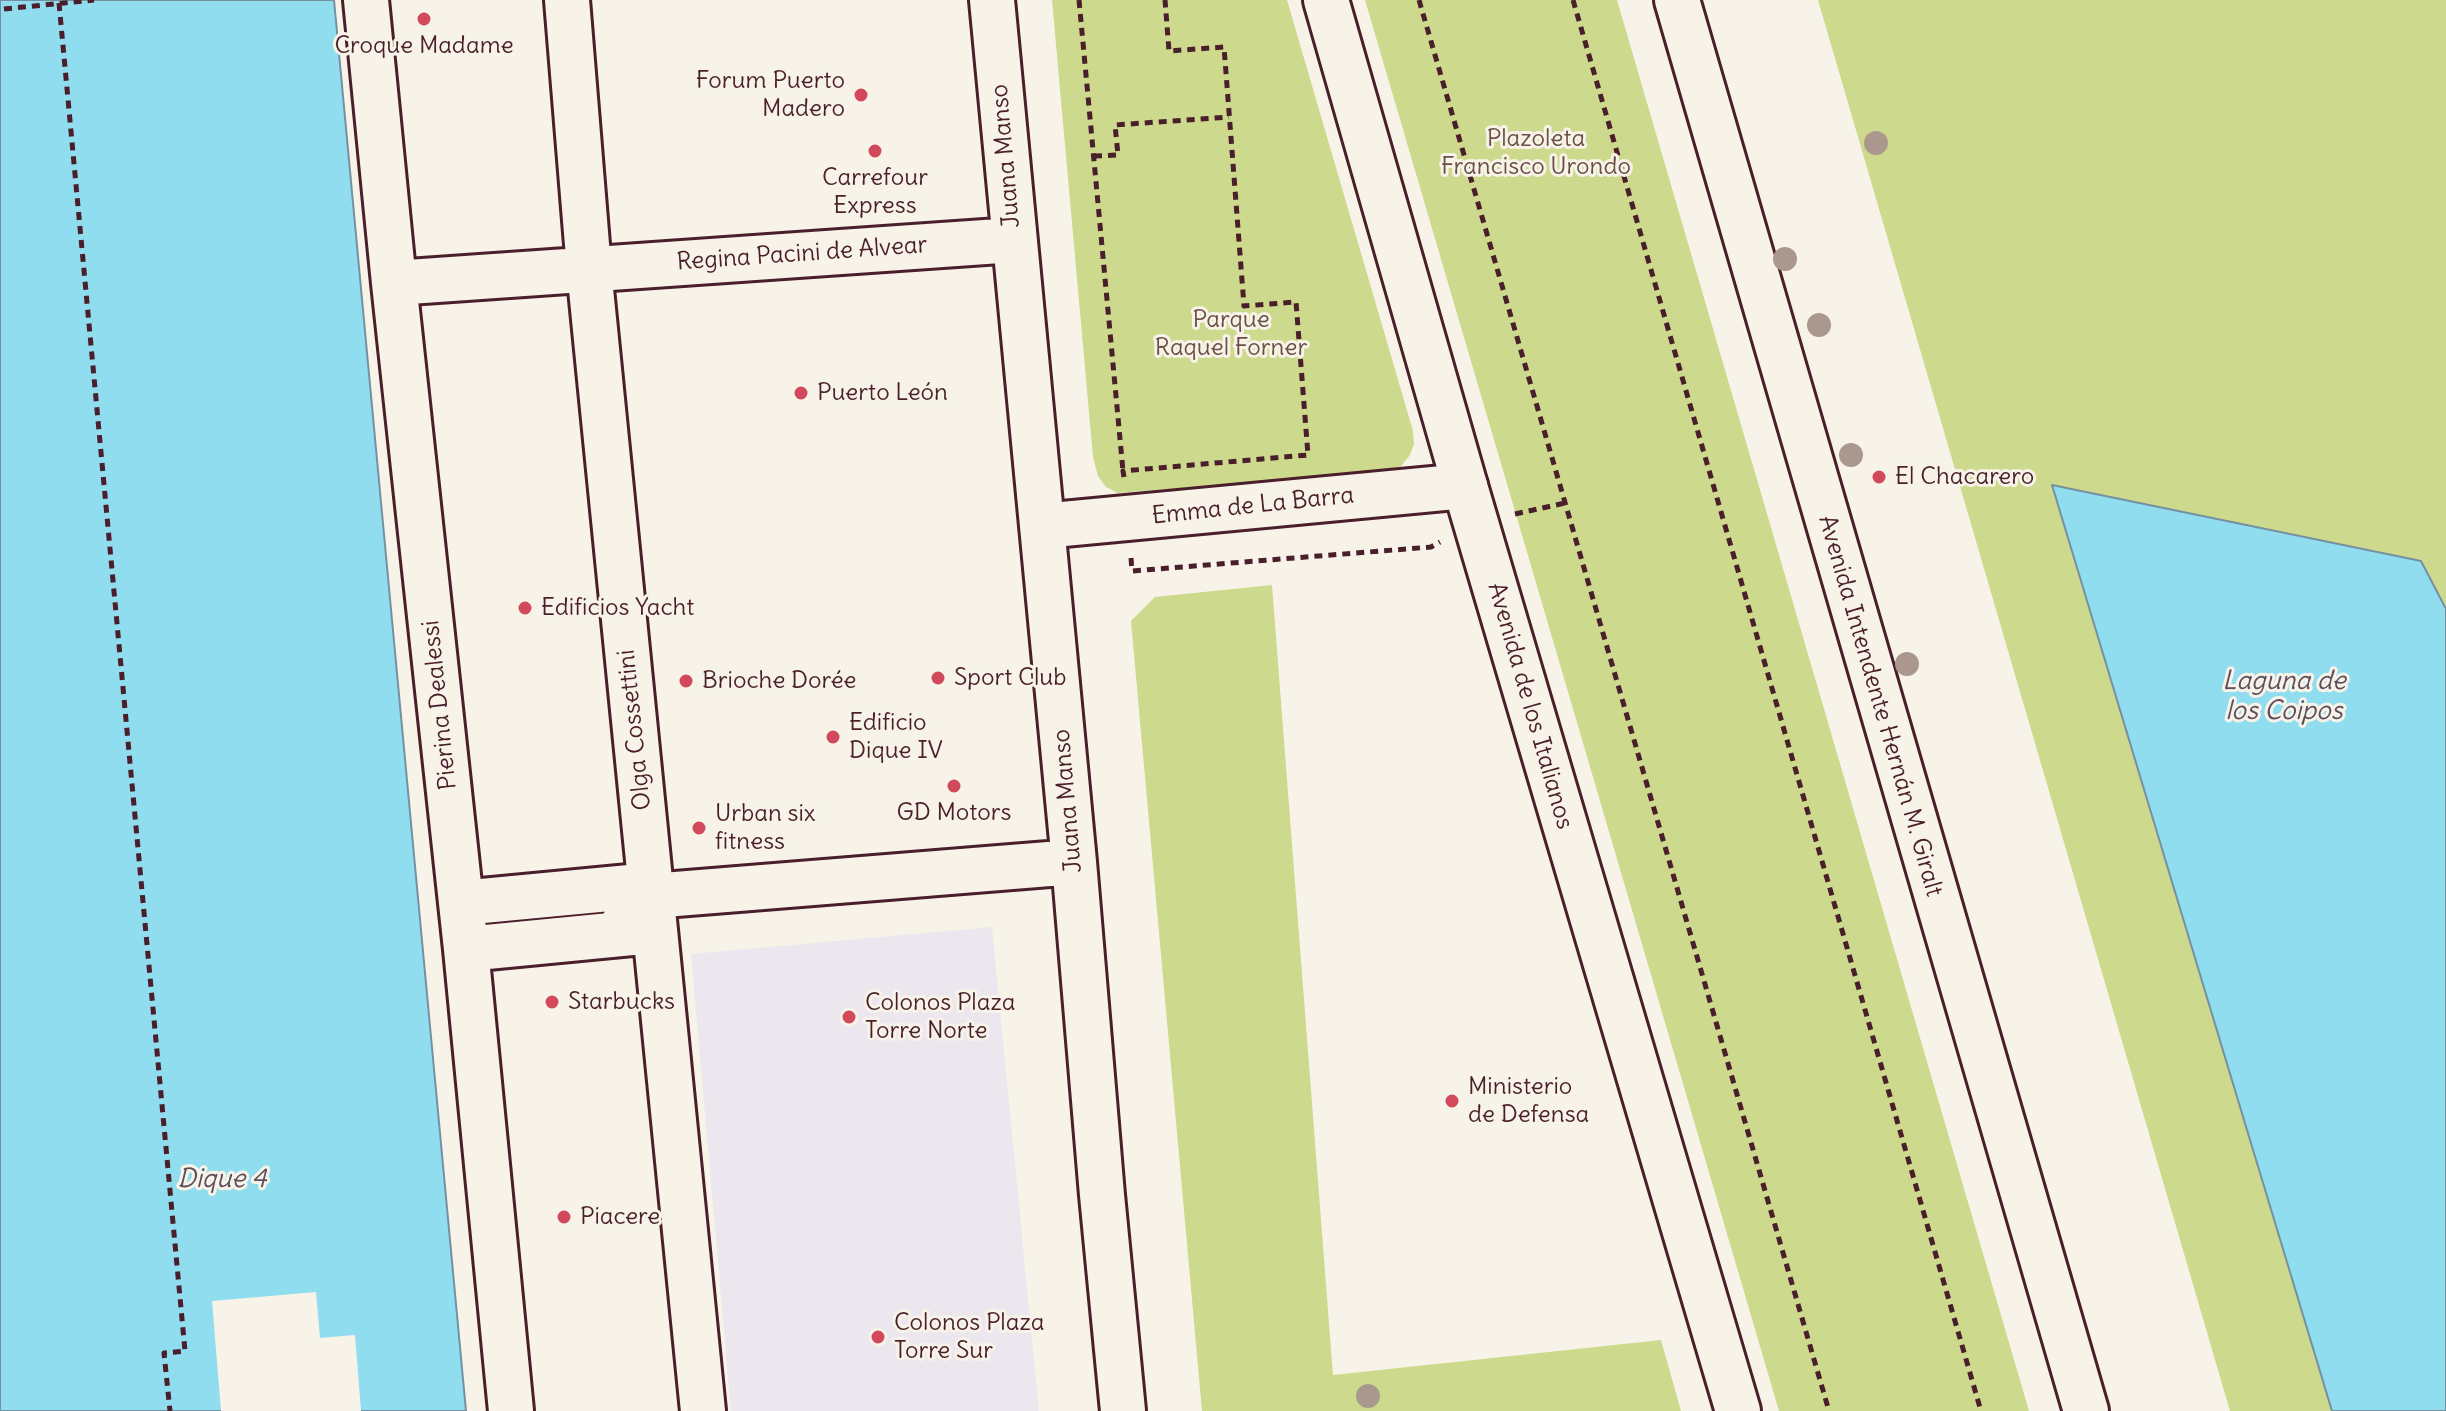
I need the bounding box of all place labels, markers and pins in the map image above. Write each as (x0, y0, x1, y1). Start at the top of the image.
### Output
marker: Croque Madame (415, 10, 433, 28)
place label: Croque Madame (334, 32, 514, 60)
place label: Forum Puerto Madero (696, 67, 845, 123)
marker: Forum Puerto Madero (852, 86, 870, 104)
marker: Carrefour Express (866, 142, 884, 160)
place label: Carrefour Express (822, 164, 928, 220)
place label: Puerto León (817, 379, 948, 407)
marker: Puerto León (792, 384, 810, 402)
place label: El Chacarero (1895, 463, 2034, 491)
marker: El Chacarero (1870, 468, 1888, 486)
place label: Edificios Yacht (541, 594, 694, 622)
marker: Edificios Yacht (516, 599, 534, 617)
place label: Sport Club (954, 664, 1067, 692)
place label: Brioche Dorée (702, 667, 857, 695)
marker: Sport Club (929, 669, 947, 687)
marker: Brioche Dorée (677, 672, 695, 690)
place label: Edificio Dique IV (849, 709, 943, 765)
marker: Edificio Dique IV (824, 728, 842, 746)
marker: GD Motors (945, 777, 963, 795)
place label: GD Motors (897, 799, 1011, 827)
place label: Urban six fitness (715, 800, 816, 856)
marker: Urban six fitness (690, 819, 708, 837)
place label: Starbucks (568, 988, 675, 1016)
place label: Colonos Plaza Torre Norte (865, 989, 1015, 1045)
marker: Starbucks (543, 993, 561, 1011)
marker: Colonos Plaza Torre Norte (840, 1008, 858, 1026)
place label: Ministerio de Defensa (1468, 1073, 1589, 1129)
marker: Ministerio de Defensa (1443, 1092, 1461, 1110)
place label: Piacere (580, 1203, 660, 1231)
marker: Piacere (555, 1208, 573, 1226)
place label: Colonos Plaza Torre Sur (894, 1309, 1044, 1365)
marker: Colonos Plaza Torre Sur (869, 1328, 887, 1346)

